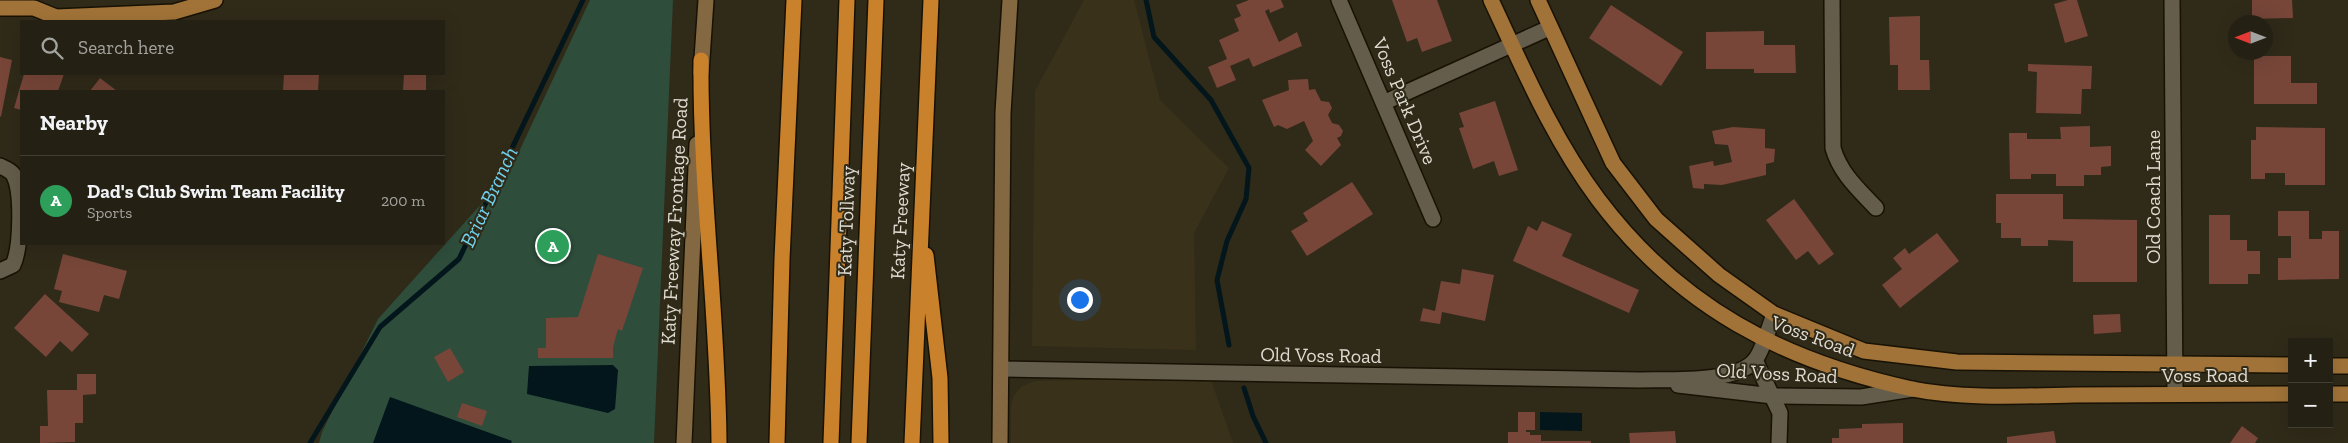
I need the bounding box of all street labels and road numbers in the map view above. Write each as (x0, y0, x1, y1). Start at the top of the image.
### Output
street label: Voss Park Drive (1367, 33, 1442, 168)
street label: Katy Freeway Frontage Road (656, 97, 692, 345)
street label: Old Coach Lane (2141, 130, 2165, 264)
street label: Katy Freeway (885, 161, 915, 280)
street label: Katy Tollway (832, 165, 860, 277)
street label: Voss Road (1767, 310, 1858, 362)
street label: Old Voss Road (1260, 342, 1382, 368)
street label: Old Voss Road (1716, 358, 1838, 388)
street label: Voss Road (2161, 363, 2248, 387)

